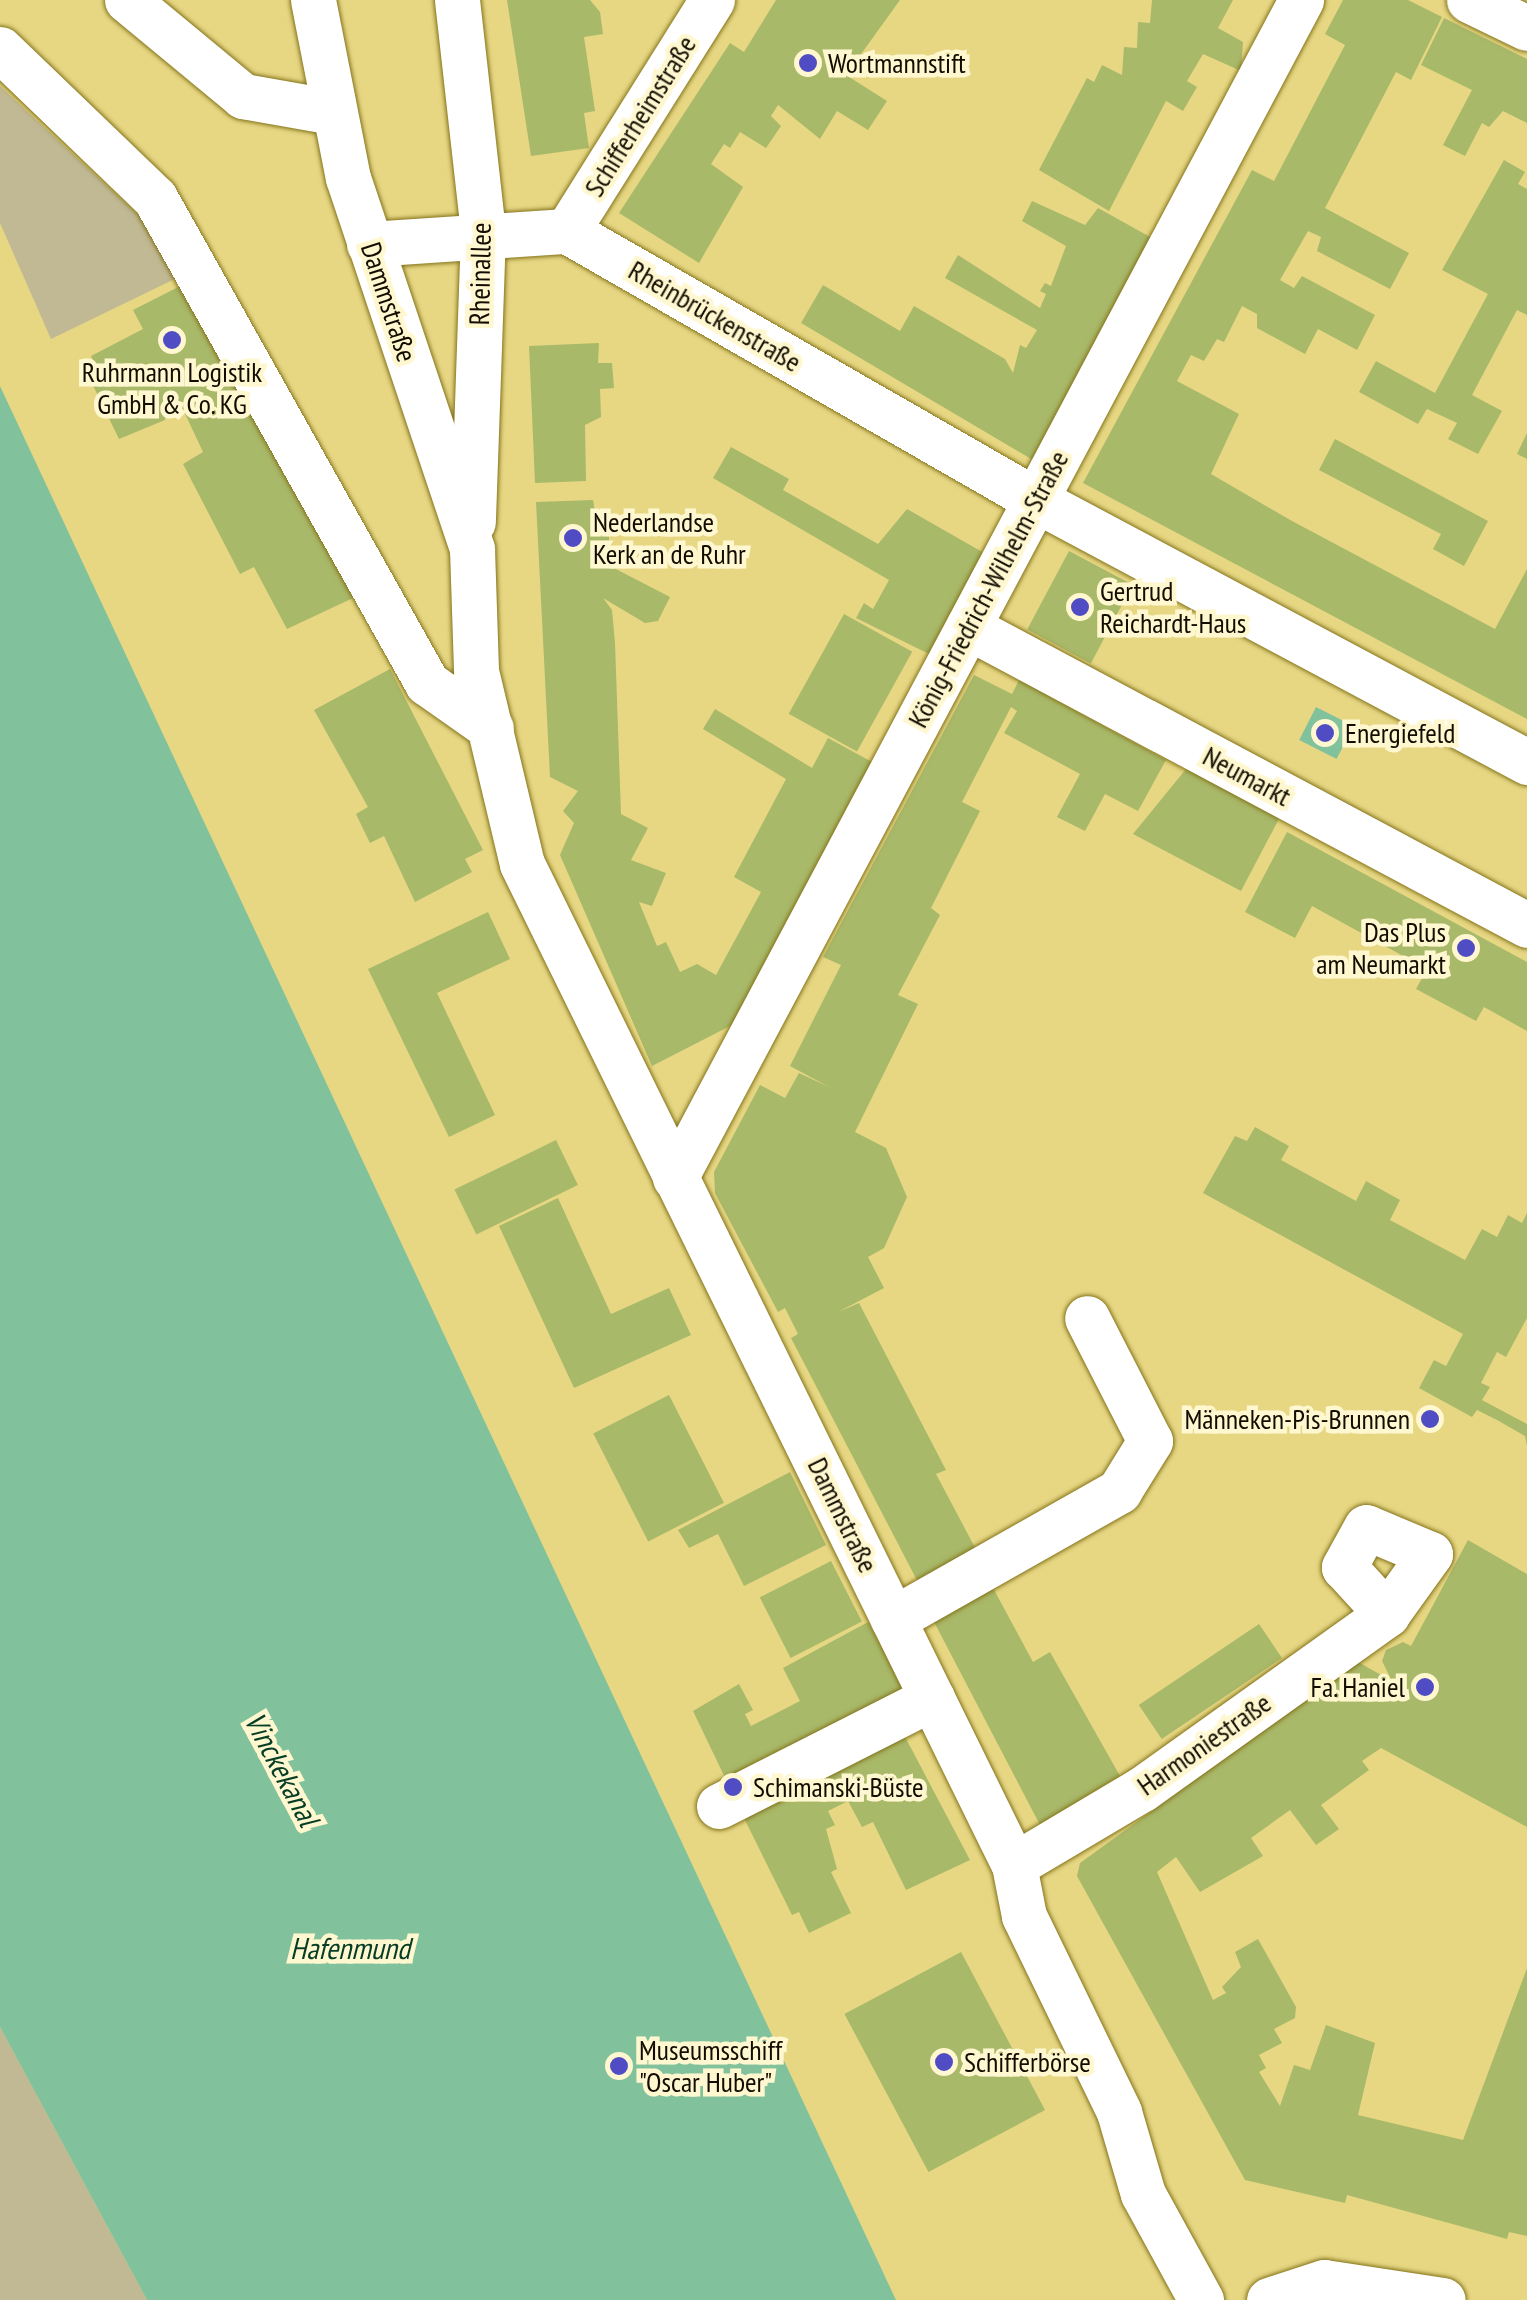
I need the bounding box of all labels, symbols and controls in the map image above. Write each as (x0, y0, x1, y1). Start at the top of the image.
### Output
street label: Schifferheimstraße (577, 29, 703, 203)
place label: Wortmannstift (828, 46, 966, 80)
marker: Wortmannstift (797, 52, 819, 74)
street label: Rheinallee (462, 222, 498, 326)
street label: Dammstraße (354, 238, 424, 366)
street label: Rheinbrückenstraße (623, 253, 807, 379)
marker: Ruhrmann Logistik GmbH & Co. KG (161, 329, 183, 351)
place label: Ruhrmann Logistik GmbH & Co. KG (82, 355, 262, 421)
street label: König-Friedrich-Wilhelm-Straße (901, 445, 1075, 733)
place label: Nederlandse Kerk an de Ruhr (593, 505, 746, 571)
marker: Nederlandse Kerk an de Ruhr (562, 527, 584, 549)
place label: Gertrud Reichardt-Haus (1100, 574, 1246, 640)
marker: Gertrud Reichardt-Haus (1069, 596, 1091, 618)
place label: Energiefeld (1345, 716, 1455, 750)
marker: Energiefeld (1314, 722, 1336, 744)
street label: Neumarkt (1197, 739, 1297, 813)
place label: Das Plus am Neumarkt (1316, 915, 1446, 981)
marker: Das Plus am Neumarkt (1455, 937, 1477, 959)
place label: Männeken-Pis-Brunnen (1184, 1402, 1410, 1436)
marker: Männeken-Pis-Brunnen (1419, 1408, 1441, 1430)
street label: Dammstraße (801, 1452, 885, 1578)
place label: Fa. Haniel (1309, 1670, 1405, 1704)
marker: Fa. Haniel (1414, 1676, 1436, 1698)
street label: Harmoniestraße (1131, 1686, 1277, 1802)
water label: Vinckekanal (237, 1706, 327, 1832)
place label: Schimanski-Büste (753, 1770, 923, 1804)
marker: Schimanski-Büste (722, 1776, 744, 1798)
water label: Hafenmund (290, 1930, 410, 1966)
place label: Museumsschiff "Oscar Huber" (639, 2033, 782, 2099)
place label: Schifferbörse (964, 2045, 1091, 2079)
marker: Schifferbörse (933, 2051, 955, 2073)
marker: Museumsschiff "Oscar Huber" (608, 2055, 630, 2077)

